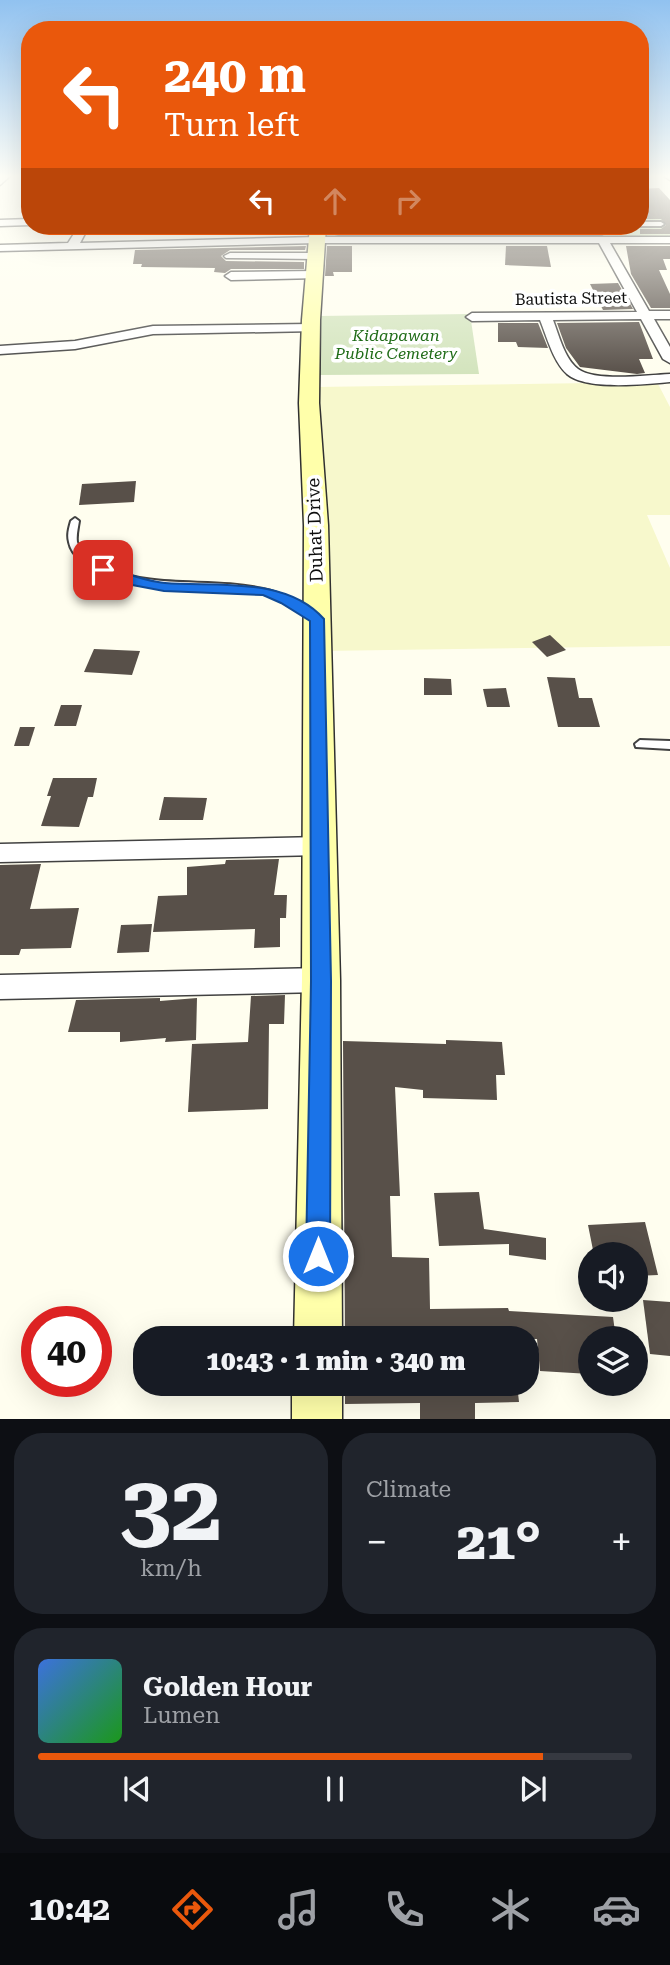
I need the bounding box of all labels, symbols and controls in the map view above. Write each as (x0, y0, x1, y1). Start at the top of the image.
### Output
text: 240 m (164, 47, 306, 104)
icon: left (49, 49, 140, 140)
text: Turn left (164, 106, 299, 144)
icon: left (243, 182, 281, 220)
icon: ahead (316, 182, 354, 220)
icon: right (389, 182, 427, 220)
street label: Bautista Street (515, 288, 627, 309)
park label: Kidapawan Public Cemetery (334, 326, 458, 363)
street label: Duhat Drive (302, 477, 327, 583)
pin (73, 540, 133, 600)
icon: arrive (84, 551, 122, 589)
position arrow (281, 1219, 355, 1293)
map controls (578, 1242, 648, 1396)
button: sound (578, 1242, 648, 1312)
speed limit sign: 40 (21, 1306, 112, 1397)
button: layers (578, 1326, 648, 1396)
text: 10:43 · 1 min · 340 m (206, 1346, 466, 1376)
text: 32 (120, 1456, 222, 1562)
text: Climate (366, 1476, 451, 1503)
text: 21° (457, 1511, 541, 1572)
text: − (366, 1520, 387, 1564)
text: + (611, 1520, 632, 1564)
text: km/h (140, 1555, 202, 1582)
text: Golden Hour (143, 1672, 312, 1702)
text: Lumen (143, 1702, 220, 1729)
icon: previous (118, 1770, 156, 1808)
icon: pause (316, 1770, 354, 1808)
icon: next (514, 1770, 552, 1808)
icon: directions (168, 1885, 217, 1934)
icon: music (274, 1885, 323, 1934)
icon: phone (380, 1885, 429, 1934)
icon: climate (486, 1885, 535, 1934)
icon: car (592, 1885, 641, 1934)
text: 10:42 (29, 1890, 110, 1928)

